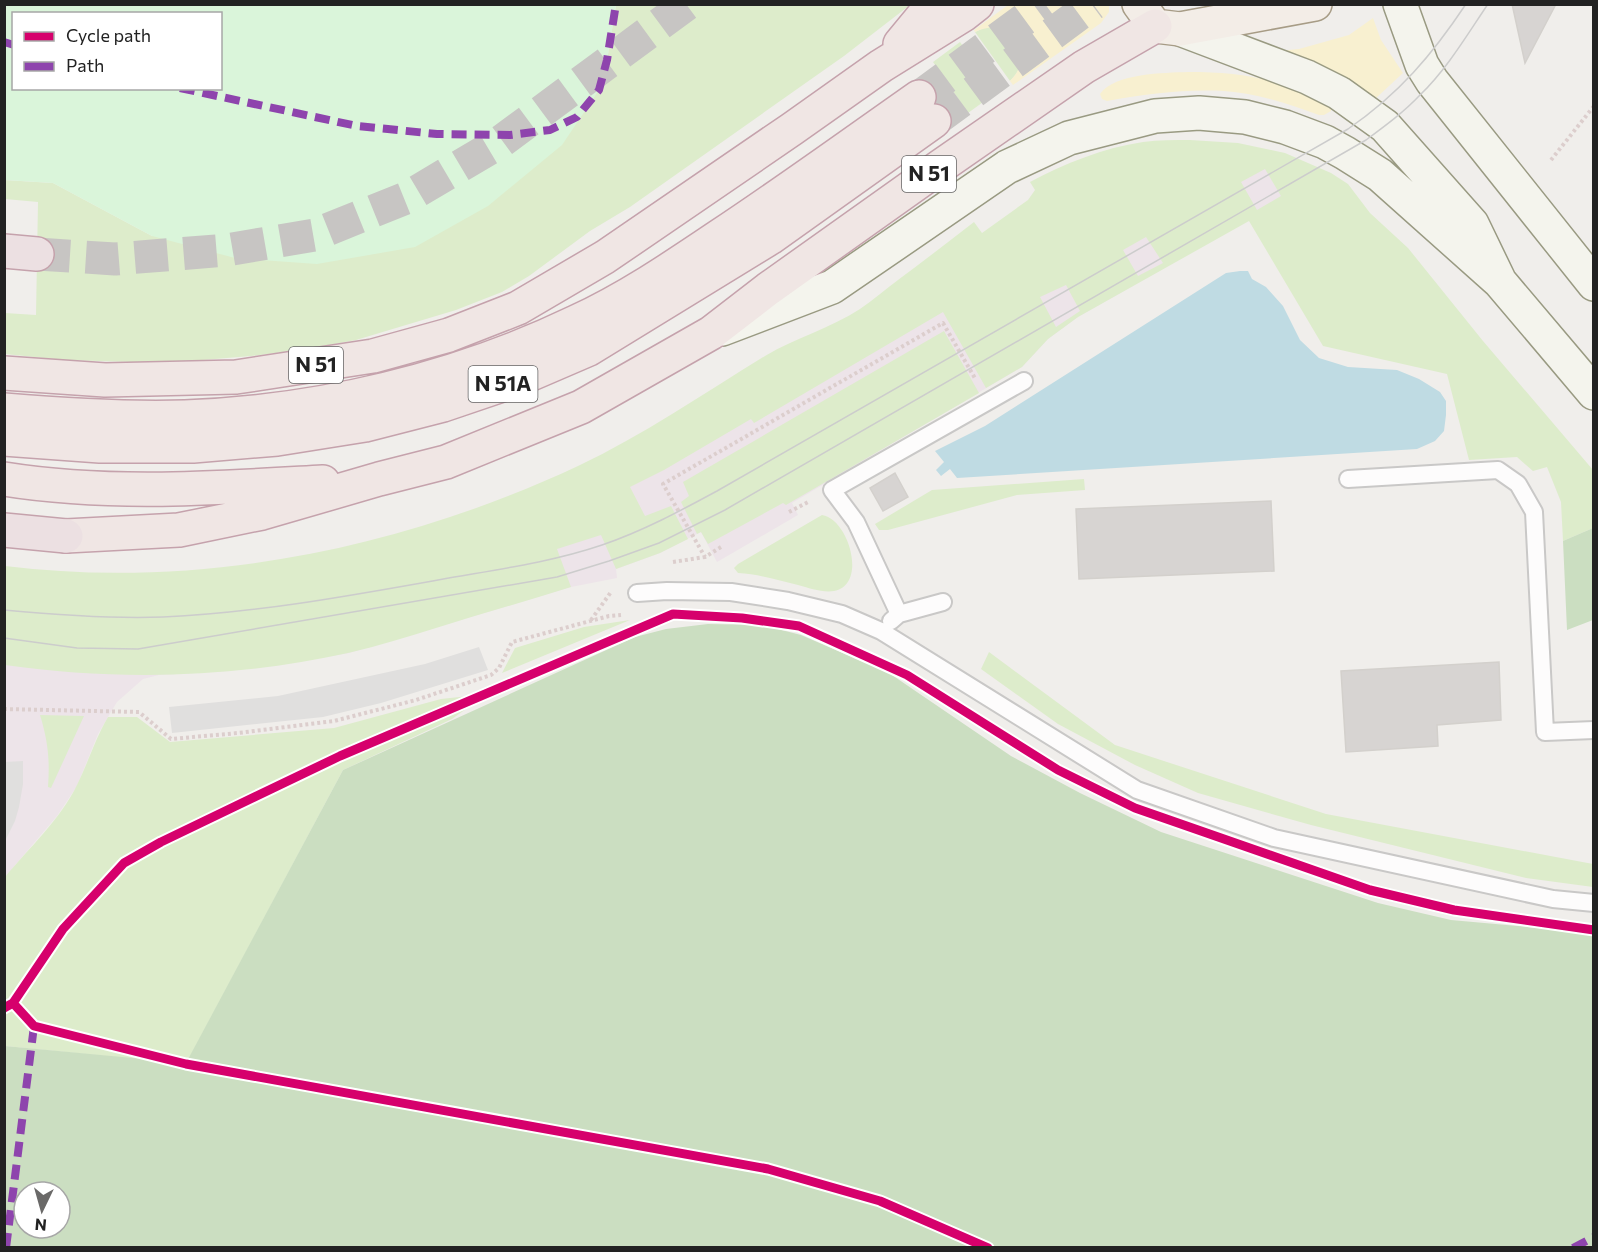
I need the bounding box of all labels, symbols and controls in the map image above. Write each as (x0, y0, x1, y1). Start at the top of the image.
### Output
legend (12, 12, 222, 90)
text: Cycle path (66, 24, 151, 46)
text: Path (66, 54, 104, 76)
road number: N 51 (902, 156, 956, 192)
road number: N 51 (289, 347, 343, 383)
road number: N 51A (468, 366, 538, 402)
north arrow (12, 1180, 72, 1240)
text: N (34, 1215, 47, 1235)

